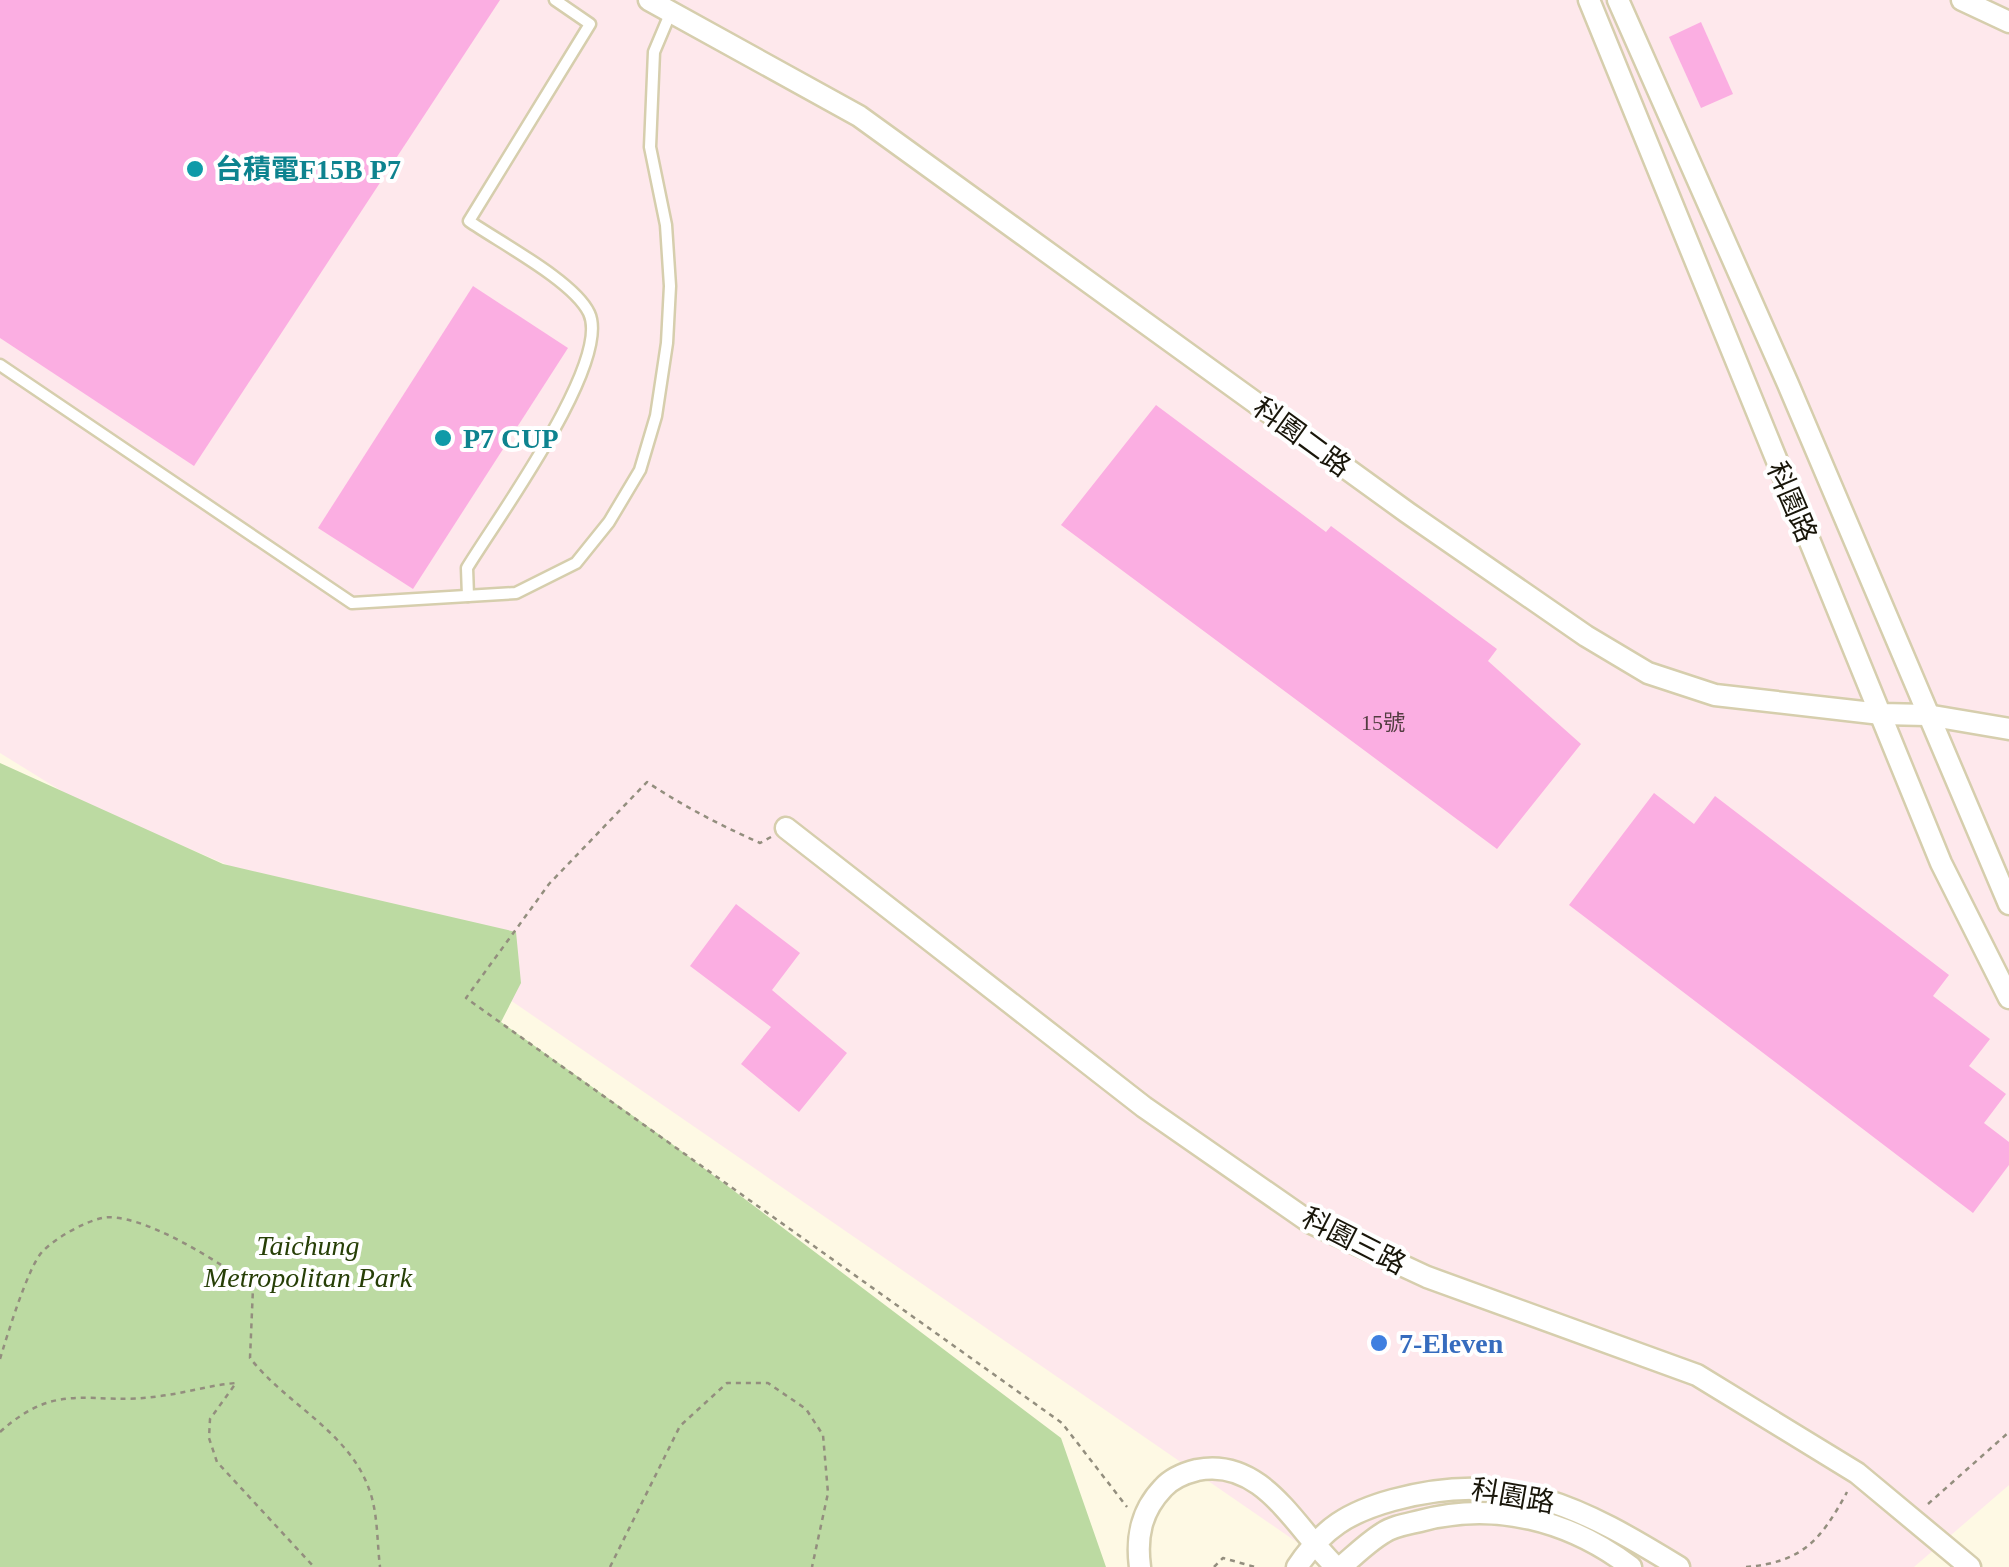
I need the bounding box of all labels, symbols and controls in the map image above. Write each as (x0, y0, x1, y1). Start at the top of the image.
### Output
place label: 台積電F15B P7 (215, 154, 401, 185)
marker: 台積電F15B P7 (184, 158, 206, 180)
street label: 科園二路 (1248, 392, 1356, 482)
place label: P7 CUP (463, 423, 559, 454)
marker: P7 CUP (432, 427, 454, 449)
street label: 科園路 (1761, 457, 1823, 547)
house number: 15號 (1361, 710, 1405, 735)
street label: 科園三路 (1297, 1202, 1411, 1280)
park label: Taichung Metropolitan Park (203, 1230, 413, 1293)
place label: 7-Eleven (1399, 1328, 1504, 1359)
marker: 7-Eleven (1368, 1332, 1390, 1354)
street label: 科園路 (1469, 1473, 1557, 1519)

